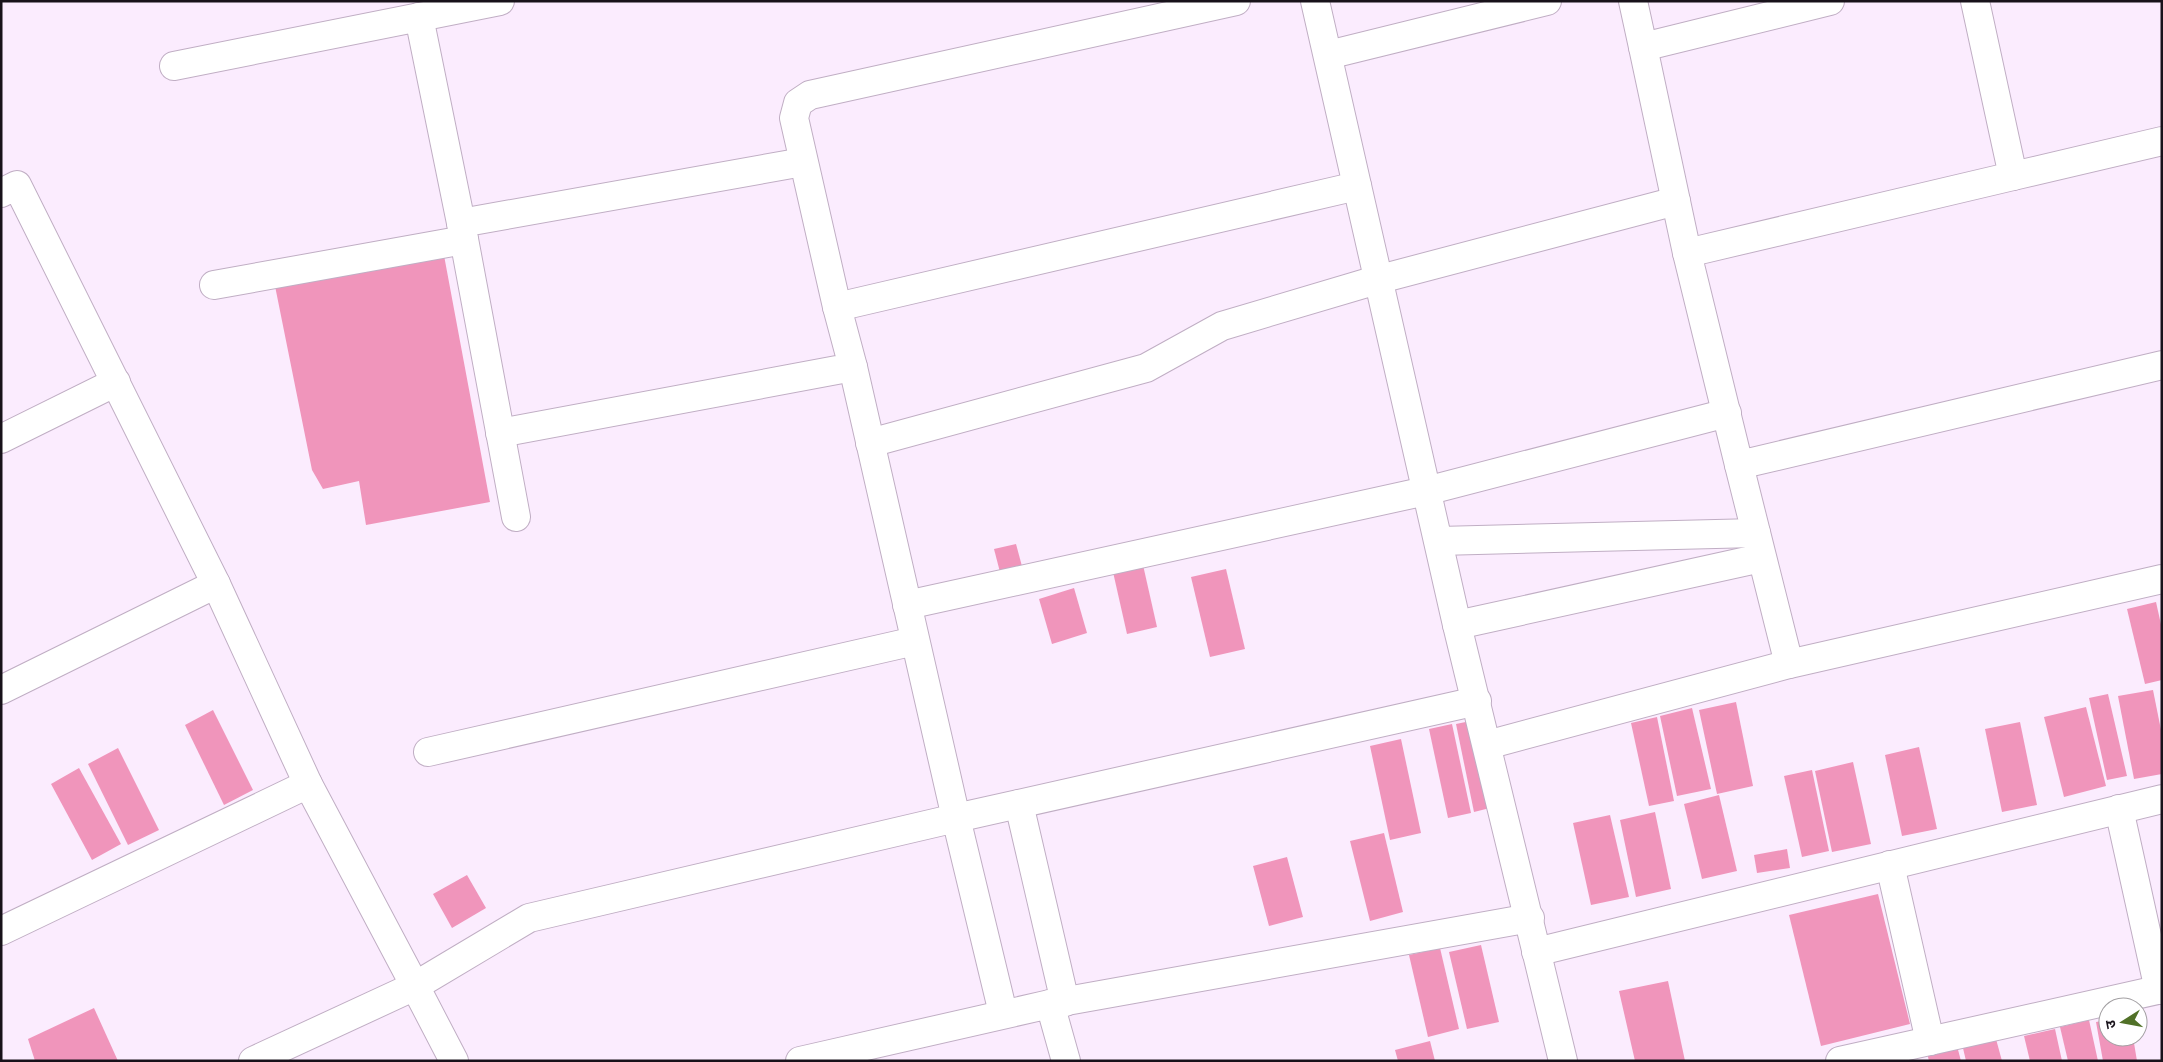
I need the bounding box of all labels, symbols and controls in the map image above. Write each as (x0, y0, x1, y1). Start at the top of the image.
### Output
north arrow (2098, 997, 2148, 1047)
text: उ (2101, 1018, 2120, 1030)

